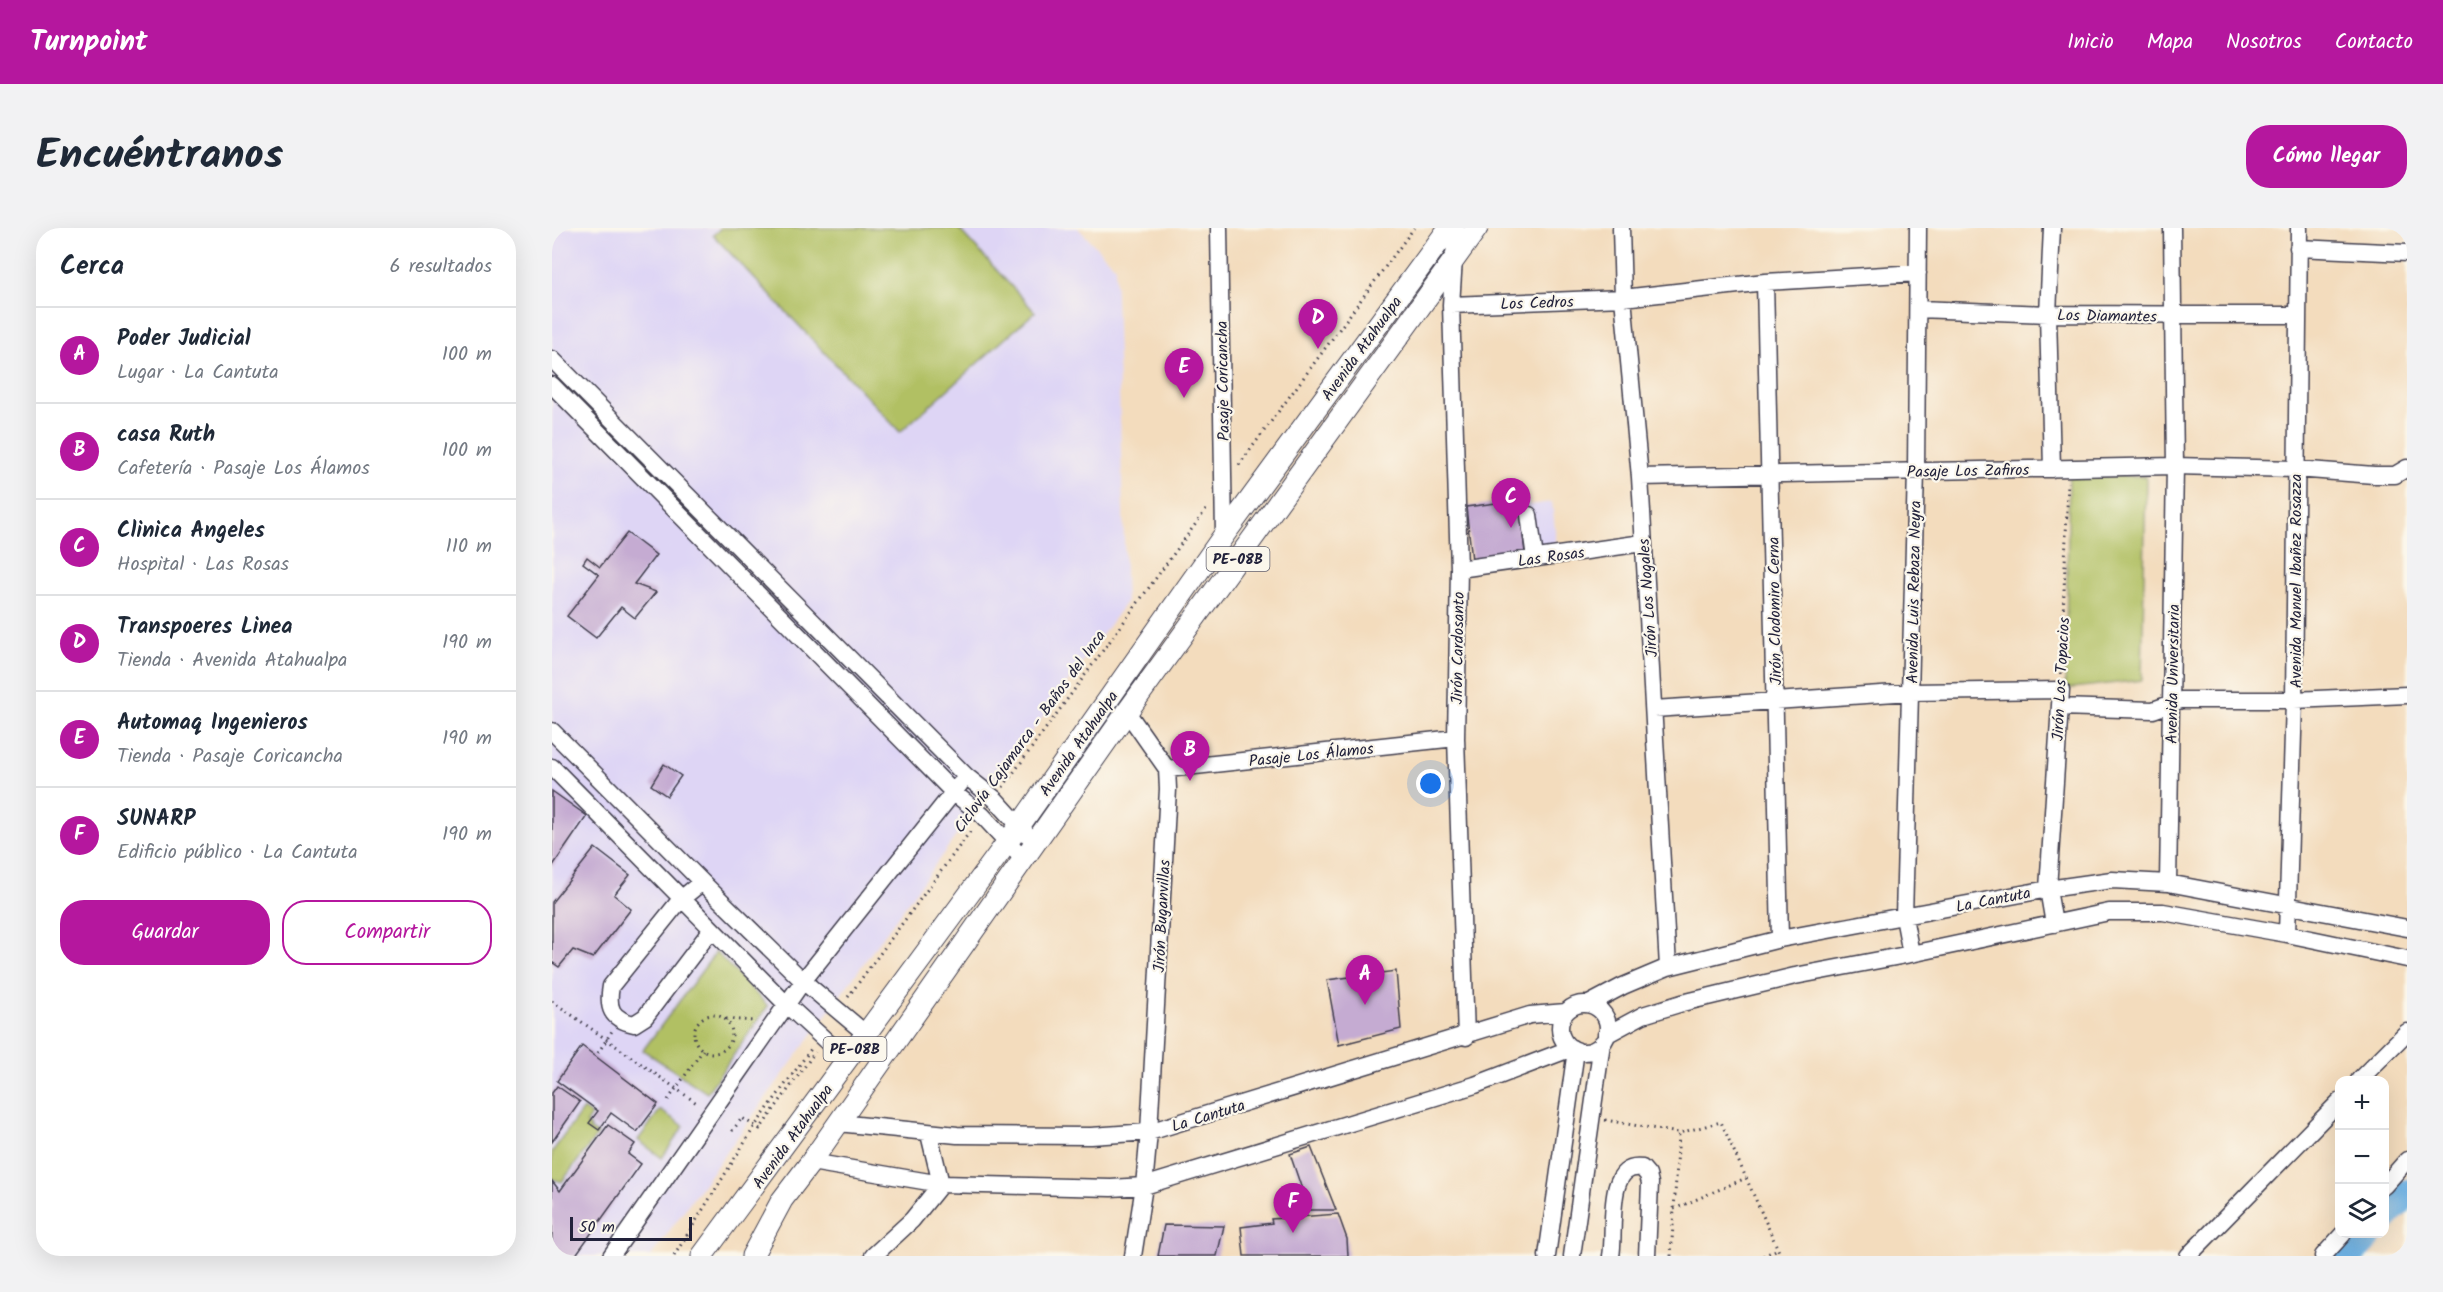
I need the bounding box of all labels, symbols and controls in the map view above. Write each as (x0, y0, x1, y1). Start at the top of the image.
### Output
text: Turnpoint (30, 20, 148, 65)
text: Inicio (2067, 26, 2114, 59)
text: Mapa (2147, 26, 2193, 59)
text: Nosotros (2226, 26, 2302, 59)
text: Contacto (2335, 26, 2413, 59)
text: Encuéntranos (36, 123, 283, 190)
button: Cómo llegar (2246, 125, 2407, 188)
text: Cerca (60, 246, 124, 288)
text: 6 resultados (390, 251, 492, 283)
street label: Los Cedros (1500, 290, 1574, 317)
street label: Avenida Atahualpa (1316, 291, 1409, 406)
pin: D (1298, 300, 1338, 349)
street label: Los Diamantes (2057, 303, 2157, 330)
street label: Pasaje Coricancha (1210, 321, 1237, 441)
text: Poder Judicial (117, 322, 251, 357)
text: A (73, 339, 86, 371)
text: 100 m (442, 339, 492, 371)
pin: E (1164, 348, 1204, 398)
text: Lugar · La Cantuta (117, 357, 279, 389)
text: casa Ruth (117, 418, 215, 453)
text: B (73, 435, 86, 467)
text: 100 m (442, 435, 492, 467)
text: Cafetería · Pasaje Los Álamos (117, 453, 370, 485)
street label: Pasaje Los Zafiros (1906, 458, 2030, 485)
street label: Avenida Manuel Ibañez Rosazza (2284, 474, 2309, 688)
pin: C (1492, 478, 1530, 528)
street label: Avenida Luis Rebaza Neyra (1900, 500, 1929, 684)
text: Clinica Angeles (117, 514, 265, 549)
text: C (73, 531, 86, 563)
text: 110 m (446, 531, 492, 563)
street label: Jirón Los Nogales (1632, 537, 1665, 658)
street label: Jirón Clodomiro Cerna (1762, 537, 1789, 685)
street label: Las Rosas (1516, 540, 1586, 575)
road number: PE-08B (1206, 547, 1270, 571)
text: Hospital · Las Rosas (117, 549, 289, 581)
street label: Jirón Cardosanto (1445, 591, 1472, 705)
street label: Avenida Universitaria (2160, 604, 2187, 744)
text: Transpoeres Linea (117, 610, 293, 645)
street label: Jirón Los Topacios (2046, 616, 2077, 742)
street label: Ciclovía Cajamarca - Baños del Inca (948, 625, 1112, 839)
text: D (73, 627, 86, 659)
text: 190 m (442, 627, 492, 659)
text: Tienda · Avenida Atahualpa (117, 645, 348, 677)
street label: Avenida Atahualpa (1033, 686, 1125, 802)
text: Automaq Ingenieros (117, 706, 308, 741)
text: E (74, 723, 85, 755)
text: 190 m (442, 723, 492, 755)
pin: B (1170, 732, 1210, 781)
street label: Pasaje Los Álamos (1248, 736, 1375, 774)
text: Tienda · Pasaje Coricancha (117, 741, 343, 773)
your location (1416, 769, 1445, 798)
text: SUNARP (117, 802, 195, 837)
text: F (74, 819, 85, 851)
text: 190 m (442, 819, 492, 851)
text: Edificio público · La Cantuta (117, 837, 358, 869)
street label: Jirón Buganvillas (1147, 859, 1178, 973)
street label: La Cantuta (1954, 881, 2033, 920)
button: Guardar (60, 900, 270, 965)
button: Compartir (282, 900, 492, 965)
pin: A (1346, 956, 1384, 1005)
road number: PE-08B (824, 1037, 886, 1061)
map controls (2335, 1076, 2389, 1238)
button: + (2335, 1076, 2389, 1130)
street label: Avenida Atahualpa (747, 1079, 840, 1194)
street label: La Cantuta (1169, 1093, 1248, 1139)
button: − (2335, 1130, 2389, 1184)
pin: F (1274, 1184, 1312, 1233)
button: layers (2335, 1184, 2389, 1238)
scale bar (570, 1214, 692, 1242)
text: 50 m (579, 1215, 615, 1240)

